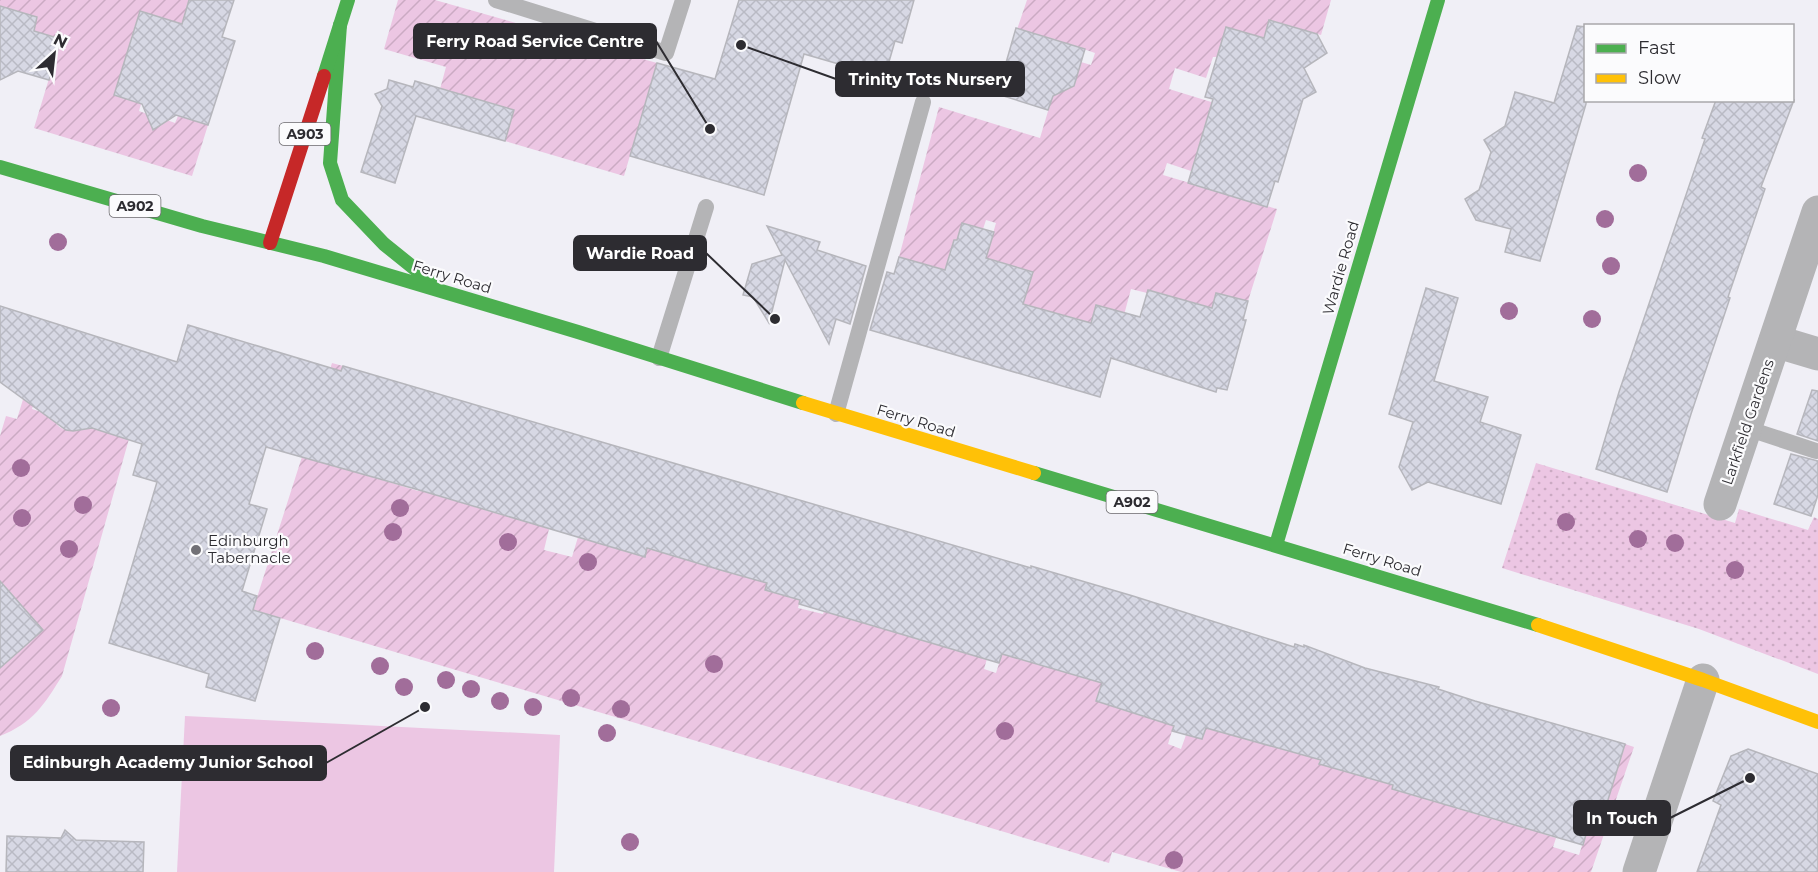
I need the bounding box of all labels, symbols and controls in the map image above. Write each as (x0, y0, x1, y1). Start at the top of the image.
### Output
north arrow (24, 24, 84, 84)
callout: Ferry Road Service Centre (414, 24, 656, 58)
legend (1584, 24, 1794, 102)
text: N (51, 30, 71, 52)
text: Ferry Road Service Centre (426, 32, 644, 51)
text: Fast (1638, 37, 1676, 59)
callout: Trinity Tots Nursery (836, 62, 1024, 96)
text: Slow (1638, 67, 1681, 89)
text: Trinity Tots Nursery (848, 70, 1012, 89)
road number: A903 (280, 123, 330, 145)
road number: A902 (110, 195, 160, 217)
street label: Wardie Road (1318, 219, 1363, 317)
callout: Wardie Road (574, 236, 706, 270)
text: Wardie Road (586, 244, 694, 263)
street label: Ferry Road (410, 256, 494, 298)
street label: Larkfield Gardens (1717, 356, 1778, 487)
street label: Ferry Road (874, 400, 958, 442)
road number: A902 (1106, 491, 1158, 513)
place label: Edinburgh Tabernacle (208, 531, 291, 567)
street label: Ferry Road (1340, 539, 1424, 581)
marker: Edinburgh Tabernacle (189, 543, 203, 557)
callout: Edinburgh Academy Junior School (11, 746, 326, 780)
text: Edinburgh Academy Junior School (23, 753, 313, 772)
callout: In Touch (1574, 801, 1670, 835)
text: In Touch (1586, 809, 1658, 828)

